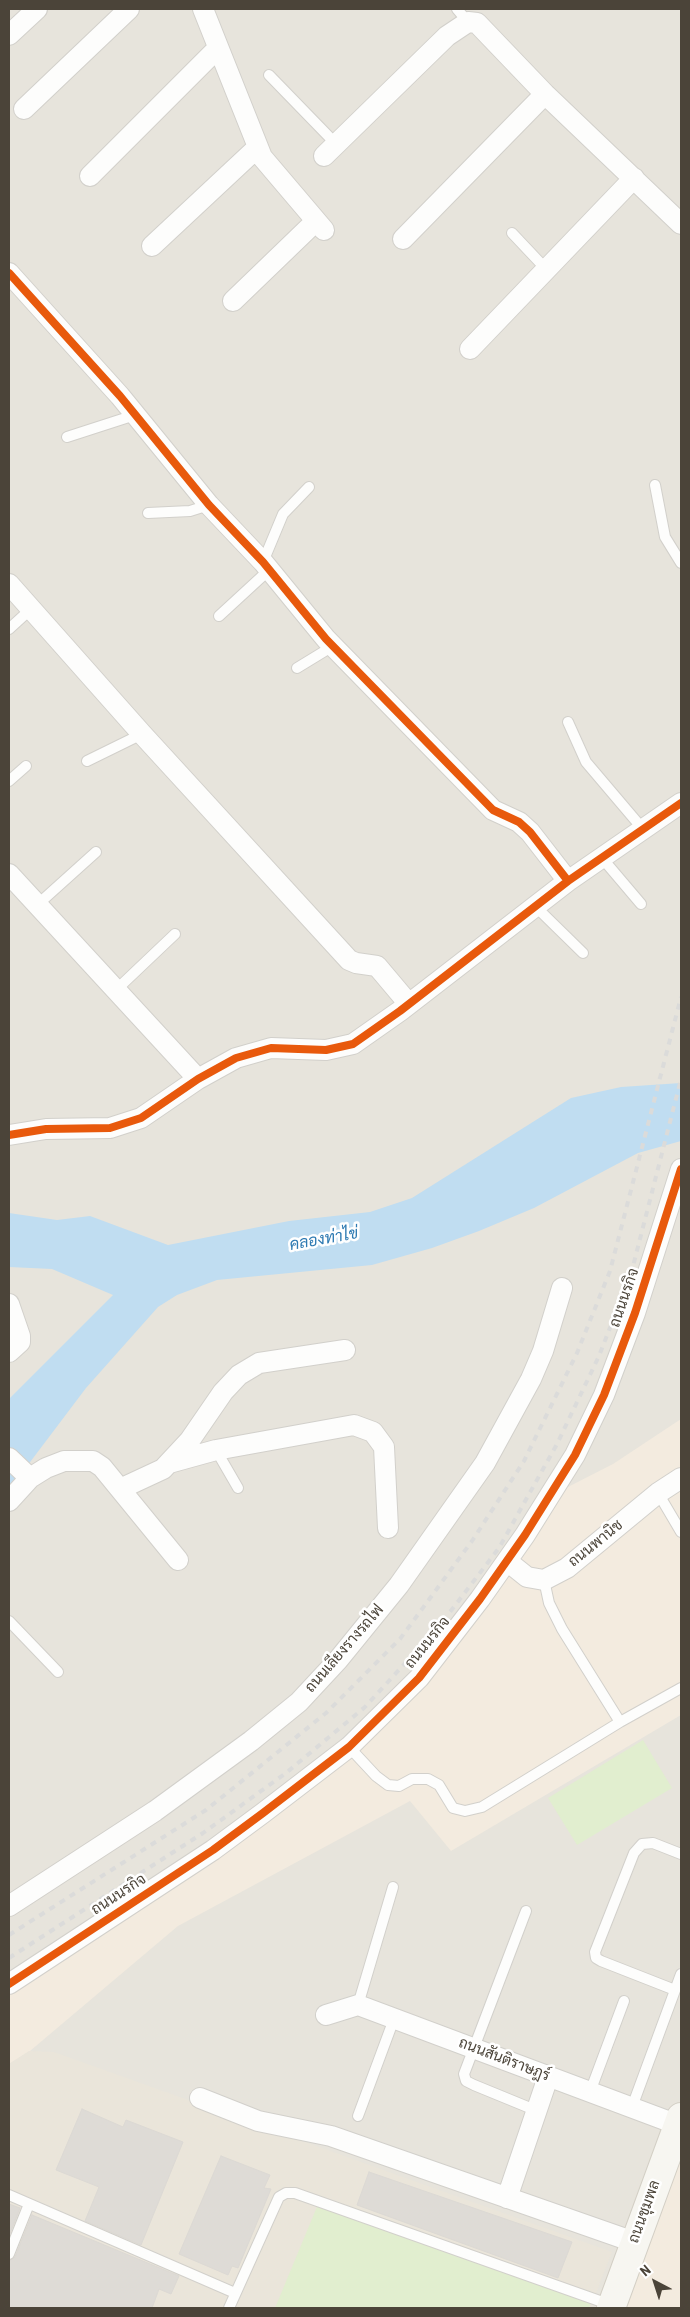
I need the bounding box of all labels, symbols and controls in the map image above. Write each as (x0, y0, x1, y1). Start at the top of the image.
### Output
water label: คลองท่าไข่ (288, 1225, 360, 1255)
street label: ถนนนรกิจ (606, 1266, 644, 1330)
street label: ถนนพานิช (565, 1517, 627, 1571)
street label: ถนนเลียงรางรถไฟ (302, 1601, 388, 1697)
street label: ถนนนรกิจ (402, 1613, 454, 1673)
street label: ถนนนรกิจ (88, 1871, 150, 1919)
street label: ถนนสันติราษฎร์ (456, 2034, 552, 2086)
street label: ถนนชุมพล (625, 2178, 665, 2246)
north arrow (630, 2257, 680, 2307)
text: N (637, 2262, 654, 2279)

